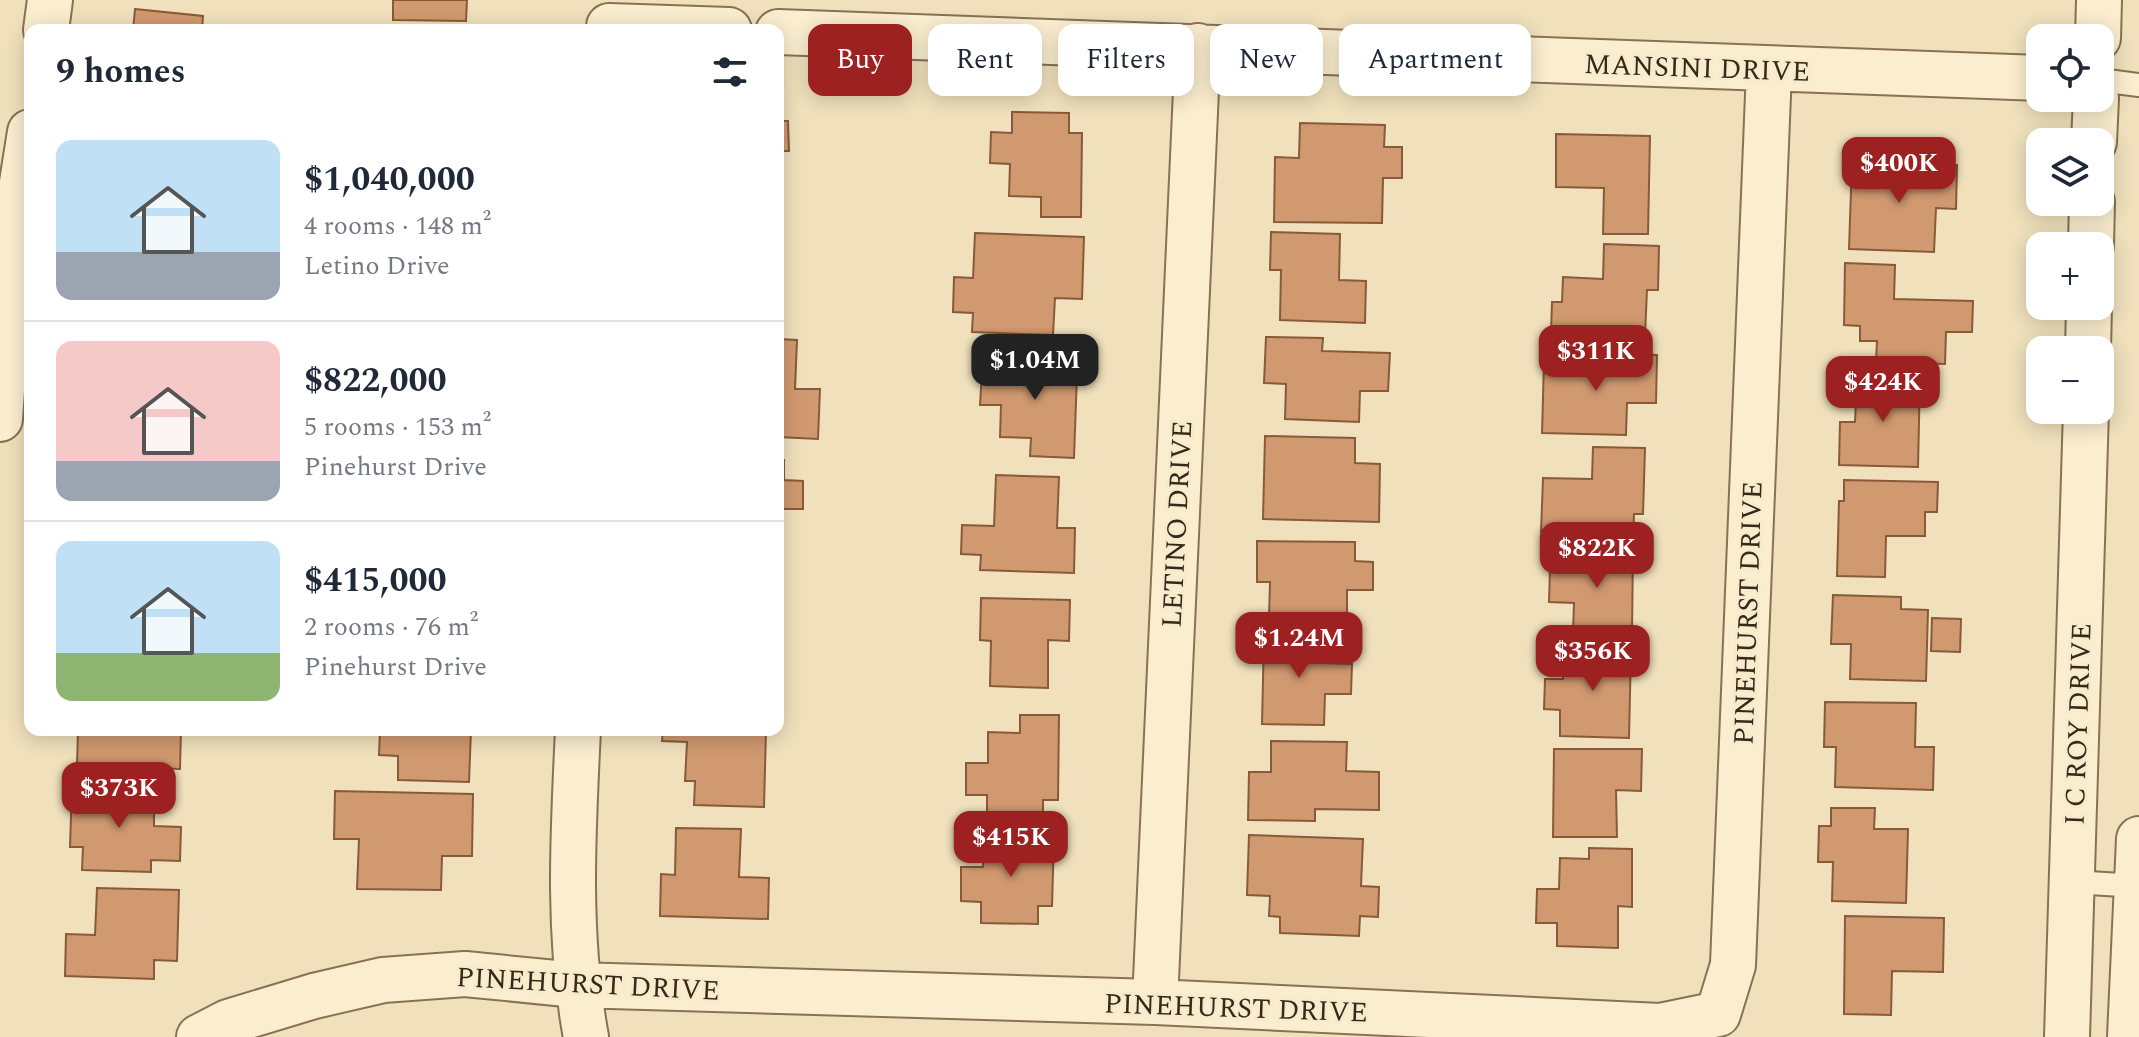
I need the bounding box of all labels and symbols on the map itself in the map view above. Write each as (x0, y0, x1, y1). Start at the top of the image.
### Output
street label: MANSINI DRIVE (1583, 43, 1811, 94)
pin: $400K (1843, 137, 1955, 205)
pin: $311K (1540, 325, 1652, 393)
pin: $1.04M (970, 334, 1100, 402)
pin: $424K (1827, 356, 1939, 424)
street label: LETINO DRIVE (1151, 419, 1204, 629)
street label: PINEHURST DRIVE (1722, 480, 1775, 746)
pin: $822K (1541, 522, 1653, 590)
pin: $1.24M (1234, 612, 1364, 680)
street label: I C ROY DRIVE (2053, 622, 2104, 826)
pin: $356K (1537, 625, 1649, 693)
pin: $373K (63, 762, 175, 830)
pin: $415K (955, 811, 1067, 879)
street label: PINEHURST DRIVE (455, 956, 721, 1013)
street label: PINEHURST DRIVE (1103, 982, 1369, 1035)

